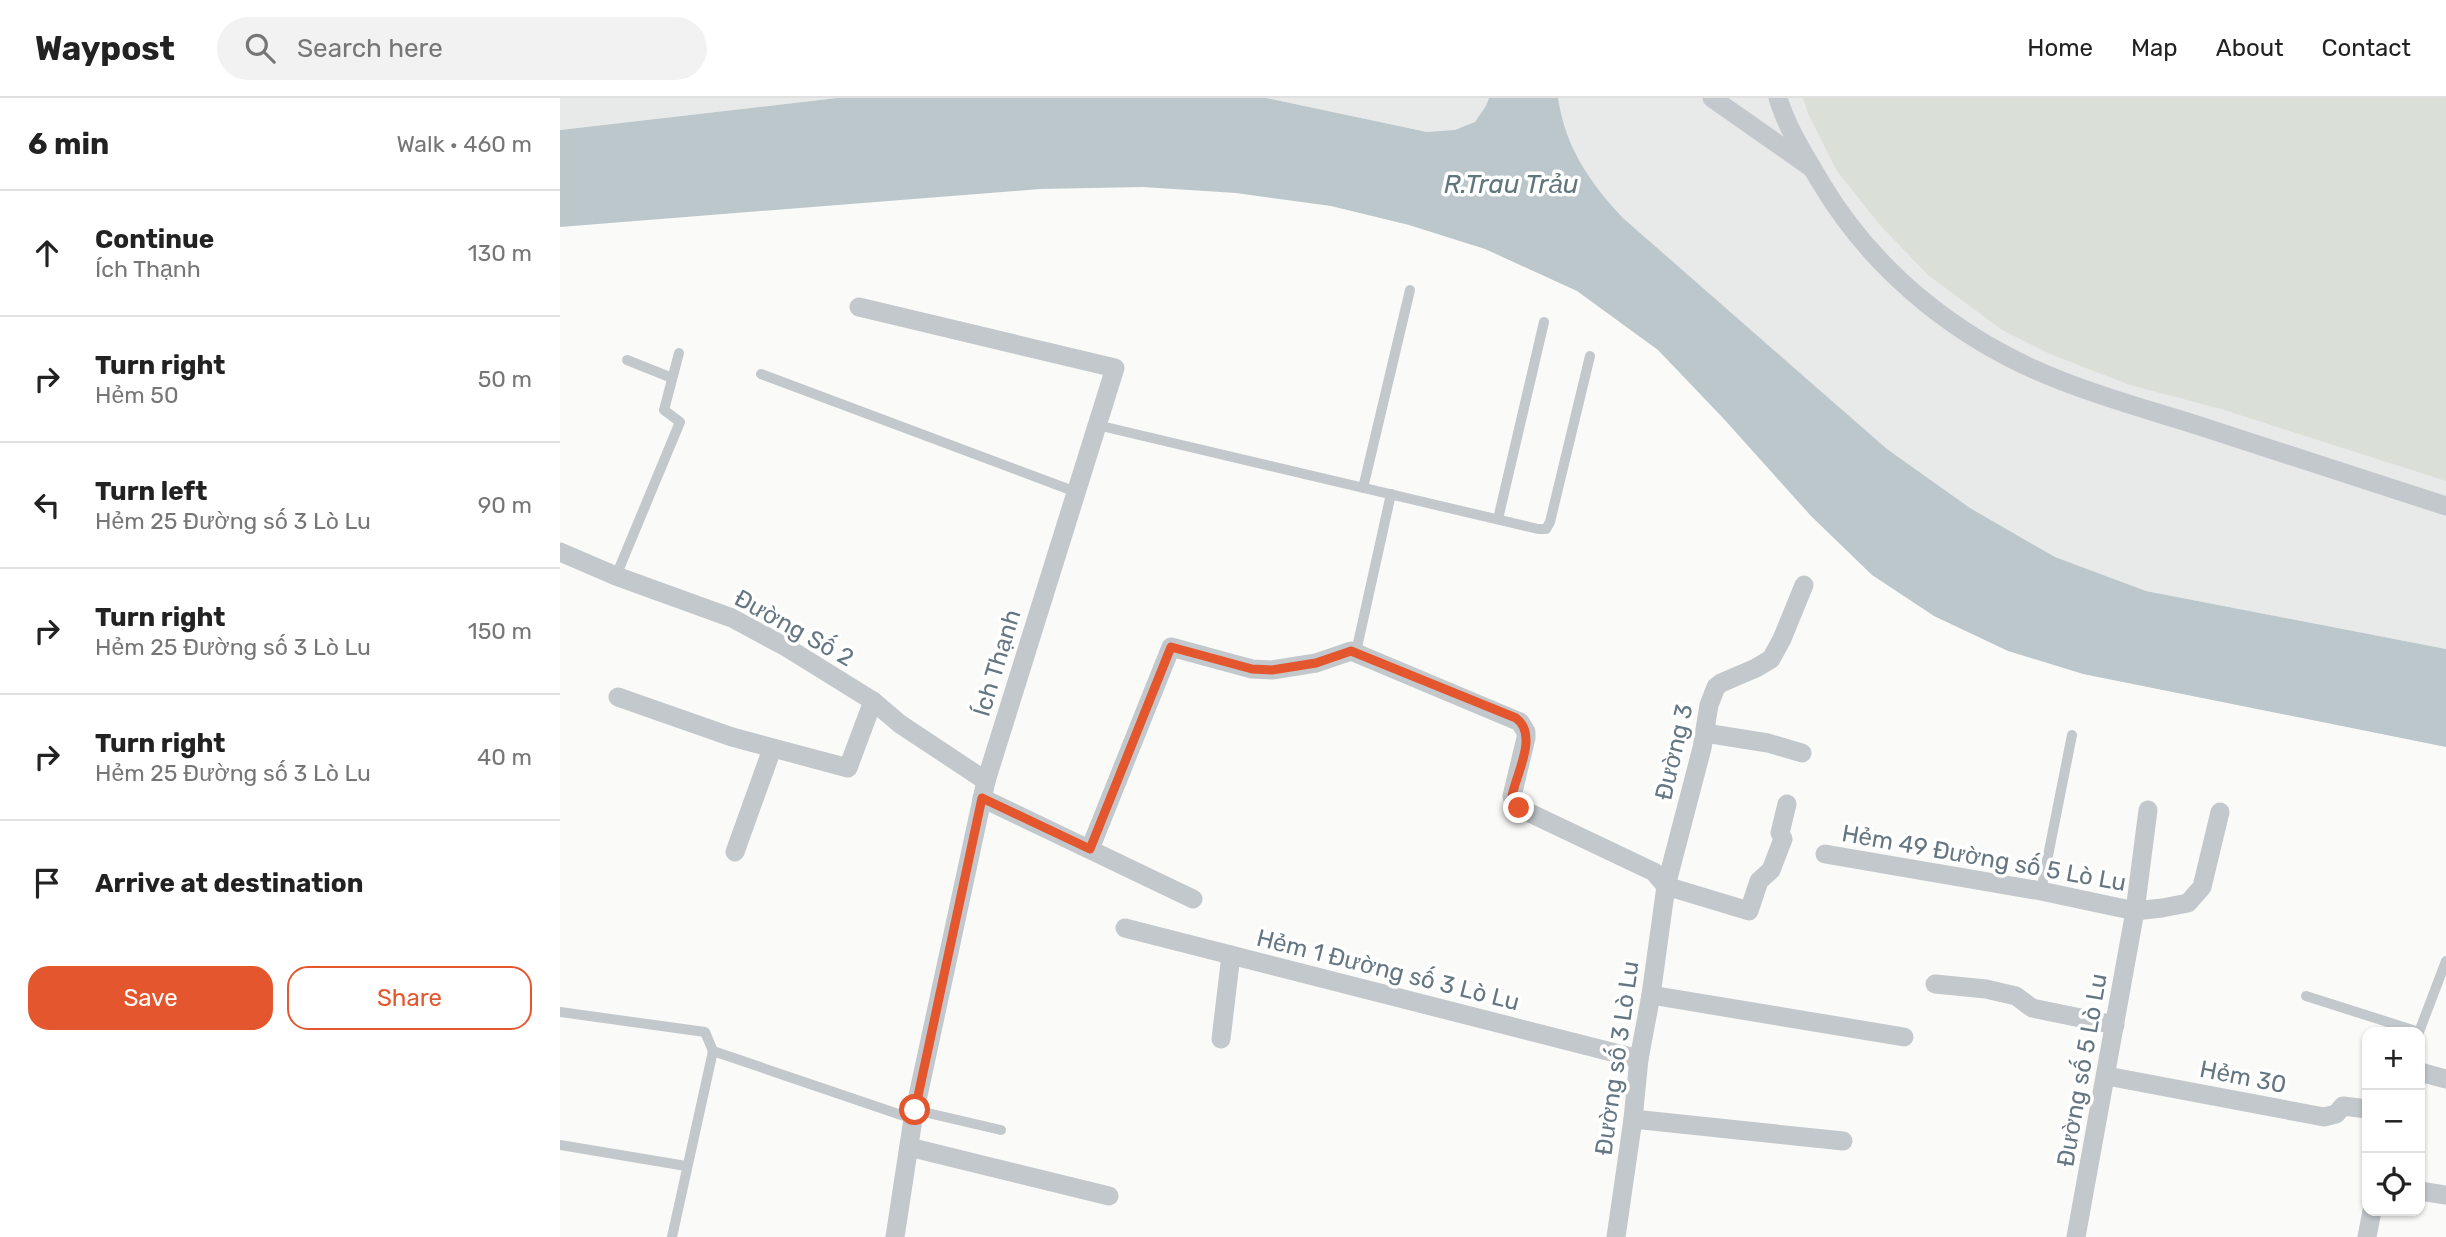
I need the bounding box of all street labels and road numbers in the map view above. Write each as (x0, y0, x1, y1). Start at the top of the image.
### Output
street label: Đường Số 2 (729, 582, 860, 672)
street label: Ích Thạnh (967, 606, 1027, 720)
street label: Đường 3 (1649, 701, 1699, 803)
street label: Hẻm 49 Đường số 5 Lò Lu (1840, 817, 2129, 897)
street label: Hẻm 1 Đường số 3 Lò Lu (1254, 922, 1523, 1016)
street label: Đường số 3 Lò Lu (1587, 959, 1645, 1157)
street label: Đường số 5 Lò Lu (2049, 971, 2113, 1169)
street label: Hẻm 30 (2197, 1055, 2289, 1099)

